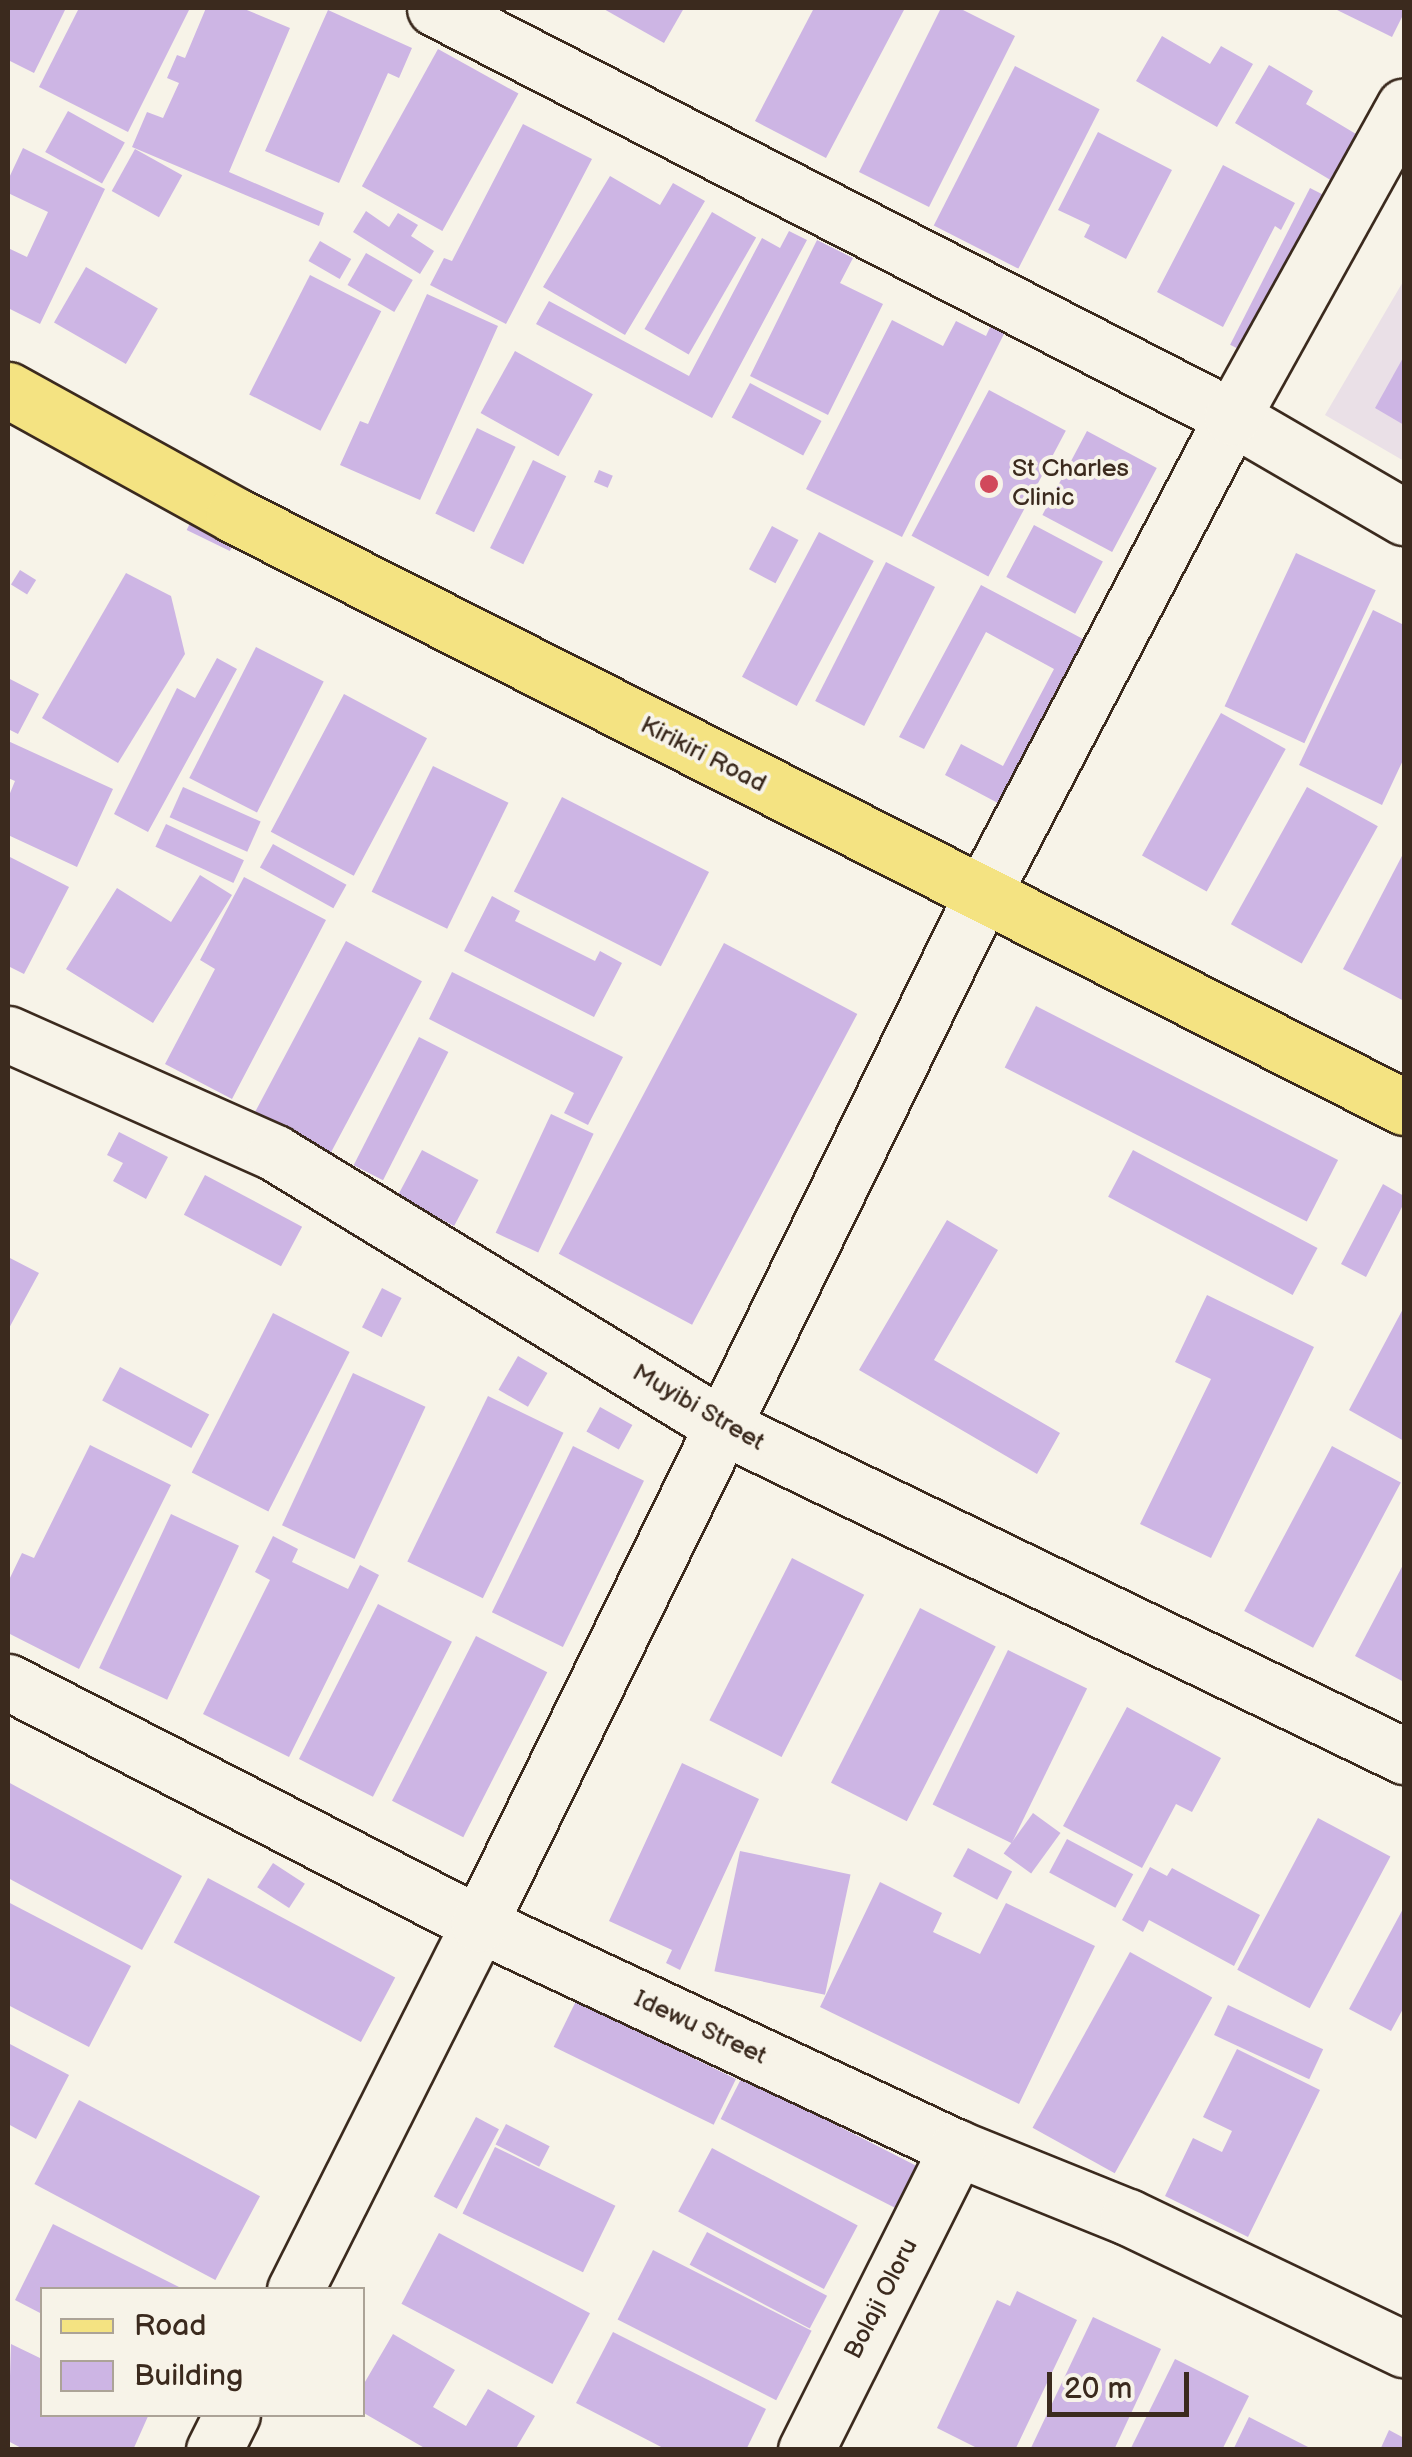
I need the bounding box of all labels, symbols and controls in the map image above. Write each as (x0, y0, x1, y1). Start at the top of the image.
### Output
place label: St Charles Clinic (1012, 455, 1129, 514)
marker: St Charles Clinic (976, 471, 1002, 497)
street label: Kirikiri Road (635, 711, 771, 799)
street label: Muyibi Street (626, 1358, 770, 1458)
street label: Idewu Street (629, 1984, 771, 2072)
street label: Bolaji Oloru (839, 2234, 925, 2364)
legend (40, 2287, 365, 2417)
text: Road (134, 2308, 207, 2344)
scale bar (1052, 2352, 1194, 2414)
text: Building (134, 2358, 243, 2394)
text: 20 m (1064, 2371, 1132, 2407)

